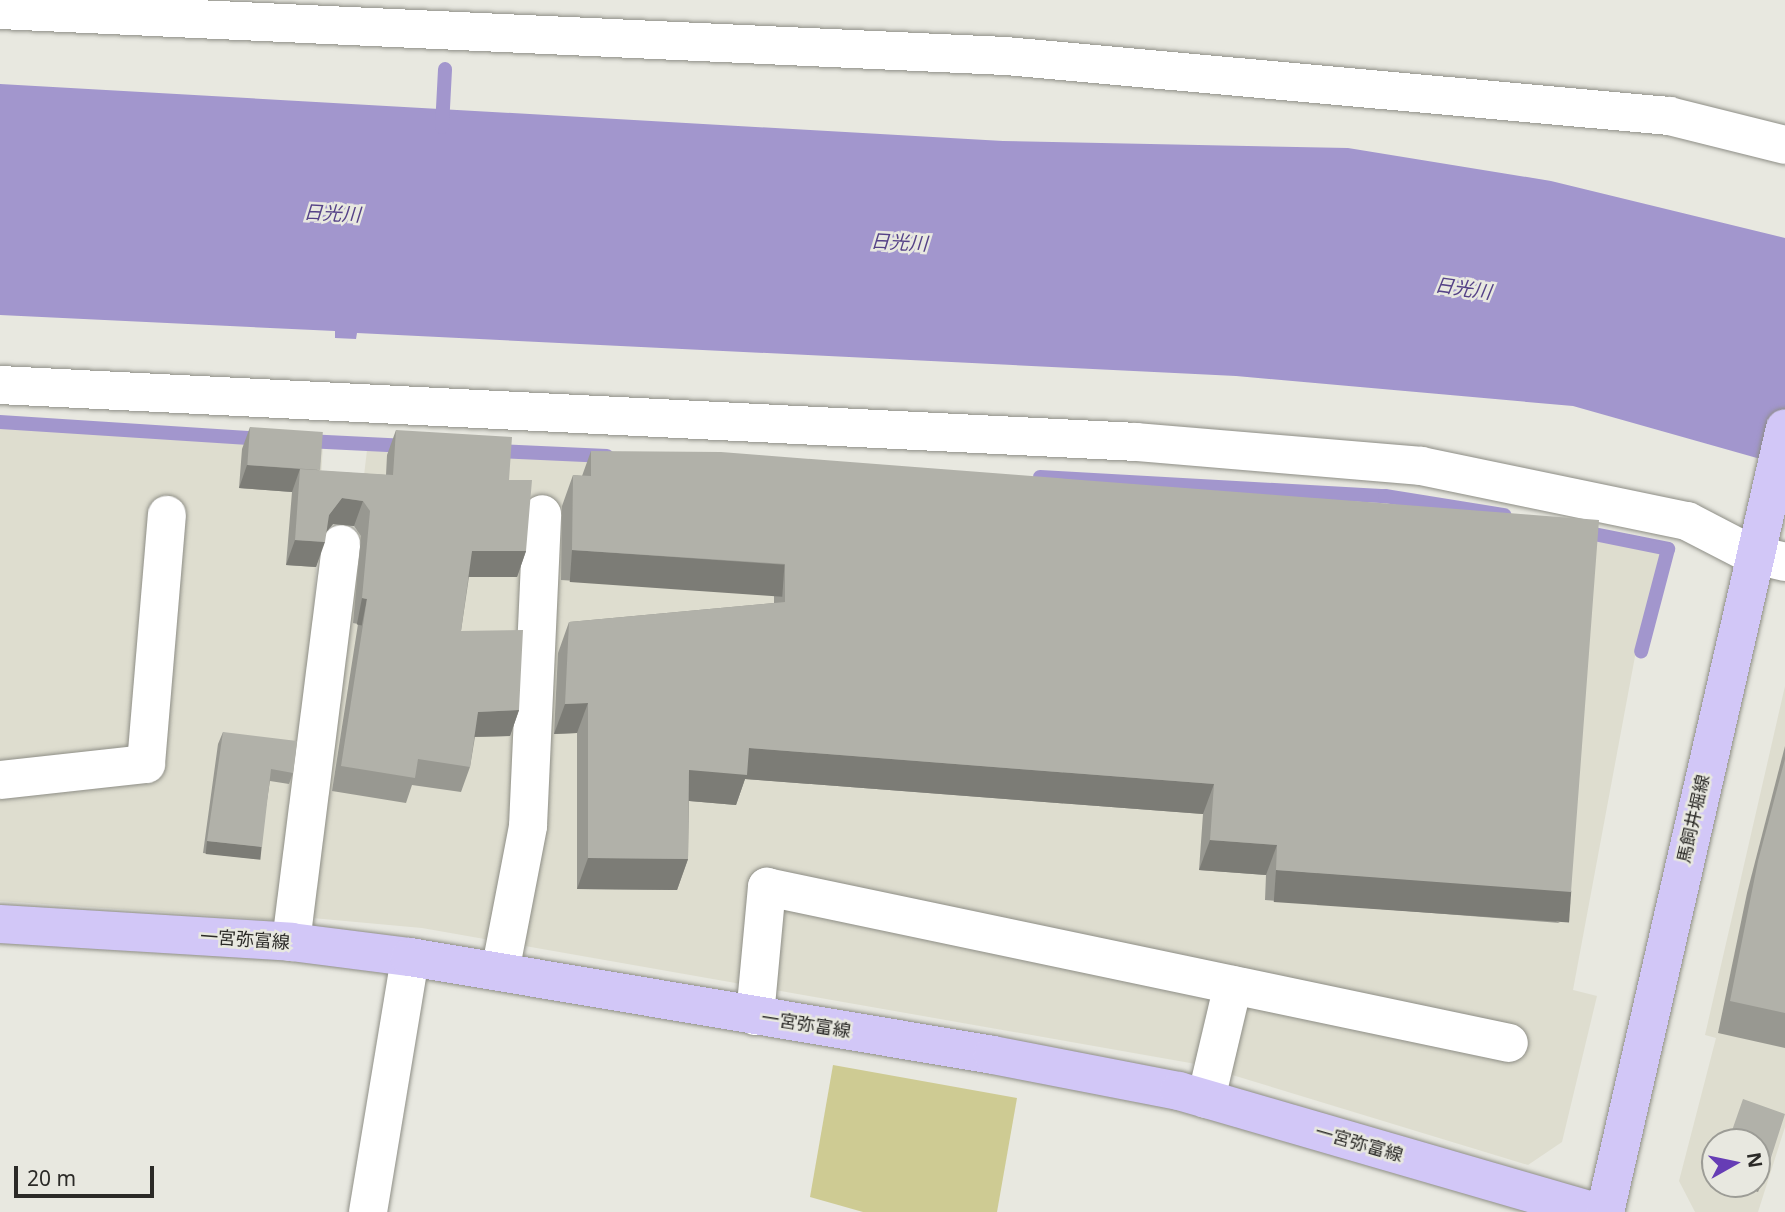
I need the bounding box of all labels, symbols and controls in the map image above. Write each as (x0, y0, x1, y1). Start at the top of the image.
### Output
water label: 日光川 (303, 201, 361, 227)
water label: 日光川 (870, 230, 928, 256)
water label: 日光川 (1433, 274, 1493, 304)
street label: 馬飼井堀線 (1672, 773, 1714, 865)
street label: 一宮弥富線 (199, 925, 291, 953)
street label: 一宮弥富線 (760, 1006, 852, 1042)
street label: 一宮弥富線 (1313, 1120, 1405, 1166)
north arrow (1701, 1128, 1771, 1198)
text: N (1741, 1150, 1769, 1170)
scale bar (18, 1152, 158, 1196)
text: 20 m (27, 1164, 76, 1192)

